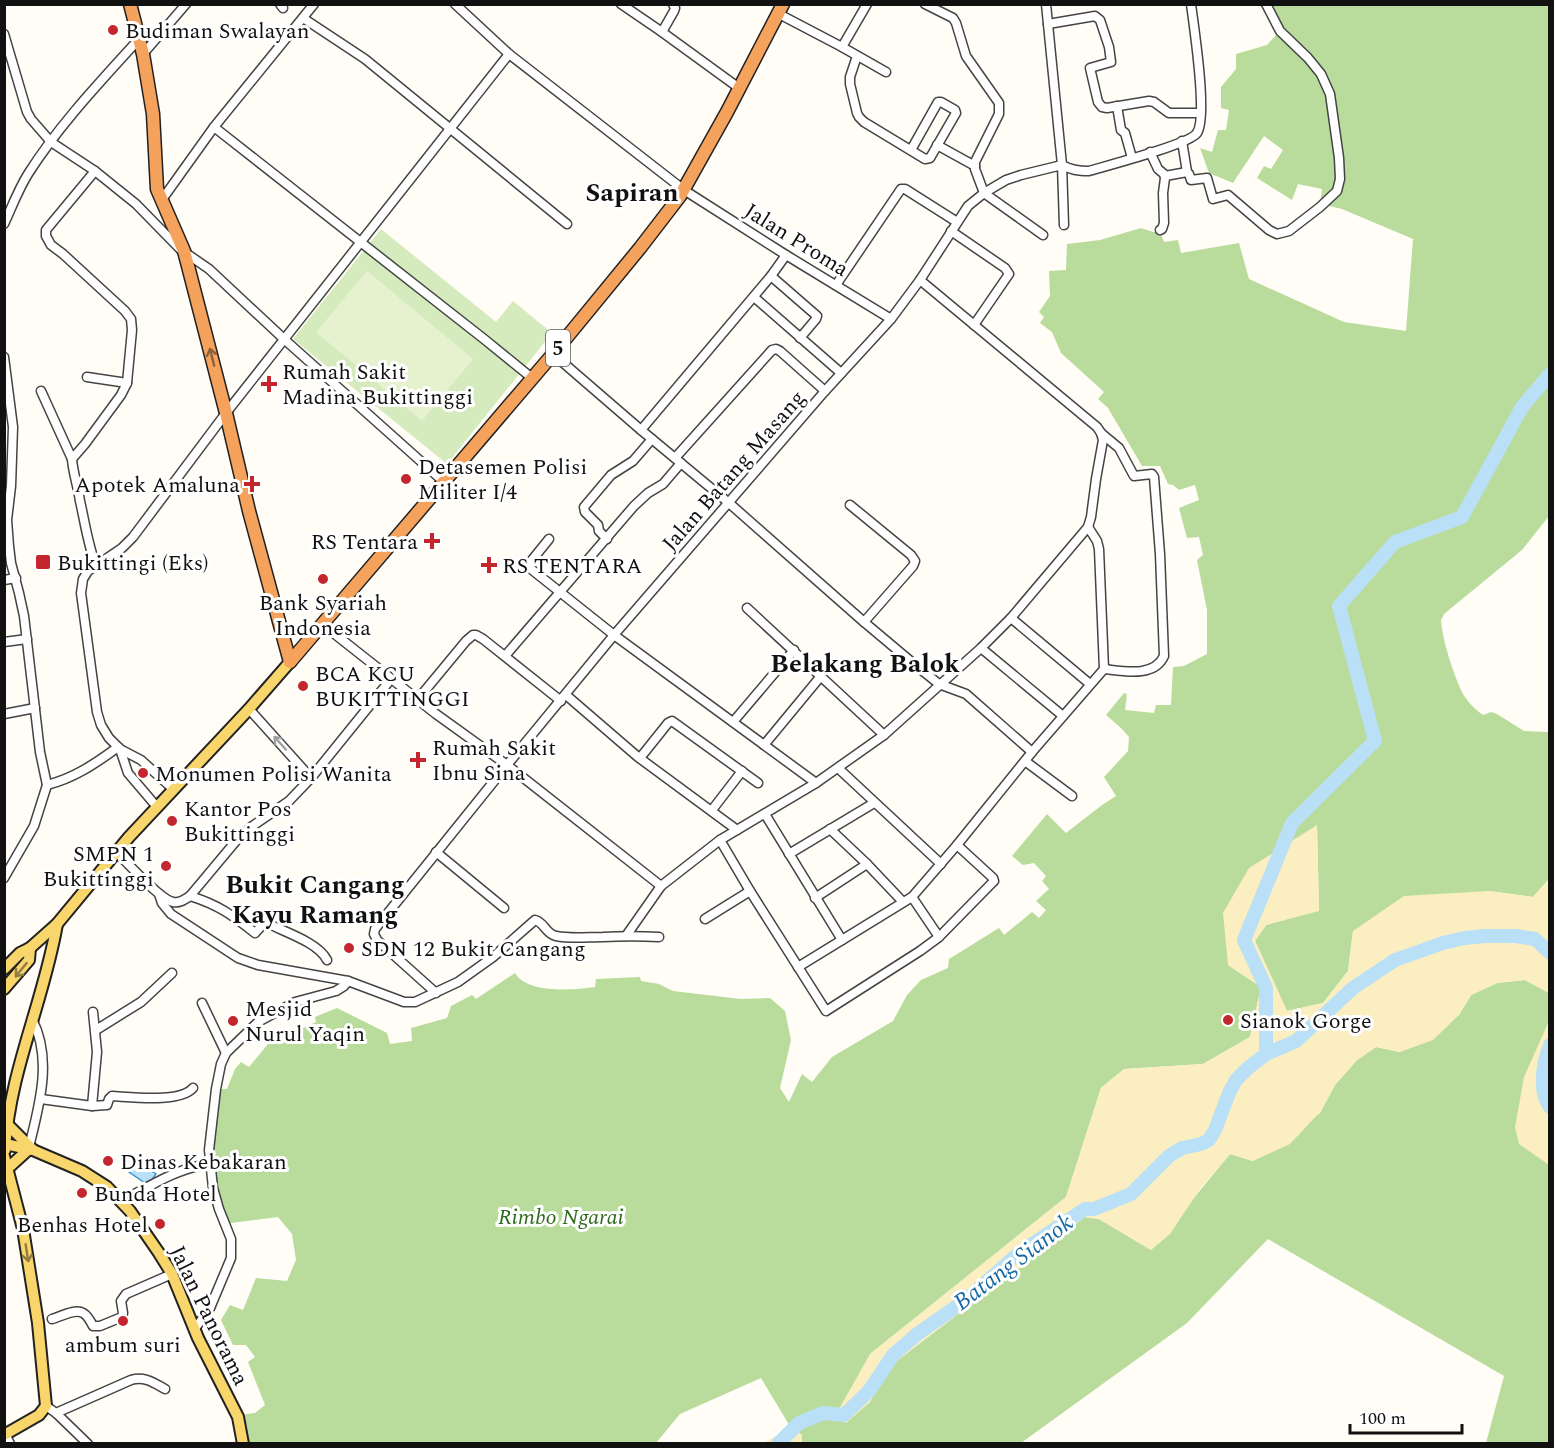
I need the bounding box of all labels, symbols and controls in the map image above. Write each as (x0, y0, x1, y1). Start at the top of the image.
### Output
place label: Budiman Swalayan (125, 15, 309, 48)
marker: Budiman Swalayan (106, 23, 120, 37)
district label: Sapiran (585, 173, 679, 213)
street label: Jalan Proma (737, 195, 855, 286)
road number: 5 (546, 330, 570, 366)
one-way arrow (205, 347, 217, 366)
place label: Rumah Sakit Madina Bukittinggi (282, 356, 473, 414)
marker: Rumah Sakit Madina Bukittinggi (260, 375, 278, 393)
street label: Jalan Batang Masang (654, 383, 814, 559)
place label: Detasemen Polisi Militer I/4 (418, 451, 588, 509)
place label: Apotek Amaluna (75, 469, 240, 502)
marker: Detasemen Polisi Militer I/4 (399, 472, 413, 486)
marker: Apotek Amaluna (245, 477, 259, 491)
place label: RS Tentara (311, 526, 418, 559)
marker: RS Tentara (423, 532, 441, 550)
place label: Bukittingi (Eks) (57, 547, 209, 580)
place label: RS TENTARA (502, 550, 642, 583)
marker: Bukittingi (Eks) (34, 553, 52, 571)
marker: RS TENTARA (480, 556, 498, 574)
marker: Bank Syariah Indonesia (316, 572, 330, 586)
place label: Bank Syariah Indonesia (259, 587, 387, 645)
district label: Belakang Balok (770, 644, 960, 684)
place label: BCA KCU BUKITTINGGI (315, 658, 470, 716)
marker: BCA KCU BUKITTINGGI (296, 679, 310, 693)
place label: Rumah Sakit Ibnu Sina (432, 732, 556, 790)
one-way arrow (273, 736, 287, 751)
marker: Rumah Sakit Ibnu Sina (409, 751, 427, 769)
place label: Monumen Polisi Wanita (155, 758, 392, 791)
marker: Monumen Polisi Wanita (136, 766, 150, 780)
place label: Kantor Pos Bukittinggi (184, 793, 295, 851)
marker: Kantor Pos Bukittinggi (165, 814, 179, 828)
place label: SMPN 1 Bukittinggi (43, 838, 154, 896)
marker: SMPN 1 Bukittinggi (159, 859, 173, 873)
district label: Bukit Cangang Kayu Ramang (225, 865, 405, 935)
place label: SDN 12 Bukit Cangang (361, 933, 586, 966)
marker: SDN 12 Bukit Cangang (342, 941, 356, 955)
one-way arrow (15, 962, 28, 978)
place label: Mesjid Nurul Yaqin (245, 993, 365, 1051)
place label: Sianok Gorge (1240, 1005, 1372, 1038)
marker: Sianok Gorge (1221, 1013, 1235, 1027)
marker: Mesjid Nurul Yaqin (226, 1014, 240, 1028)
place label: Dinas Kebakaran (120, 1146, 287, 1179)
marker: Dinas Kebakaran (101, 1154, 115, 1168)
place label: Bunda Hotel (94, 1178, 217, 1211)
marker: Bunda Hotel (75, 1186, 89, 1200)
park label: Rimbo Ngarai (498, 1201, 624, 1234)
water label: Batang Sianok (946, 1206, 1081, 1320)
place label: Benhas Hotel (17, 1209, 148, 1242)
marker: Benhas Hotel (153, 1217, 167, 1231)
street label: Jalan Panorama (160, 1240, 257, 1392)
one-way arrow (22, 1243, 33, 1263)
marker: ambum suri (116, 1314, 130, 1328)
place label: ambum suri (65, 1329, 181, 1362)
scale bar (1350, 1397, 1462, 1435)
text: 100 m (1359, 1405, 1406, 1432)

